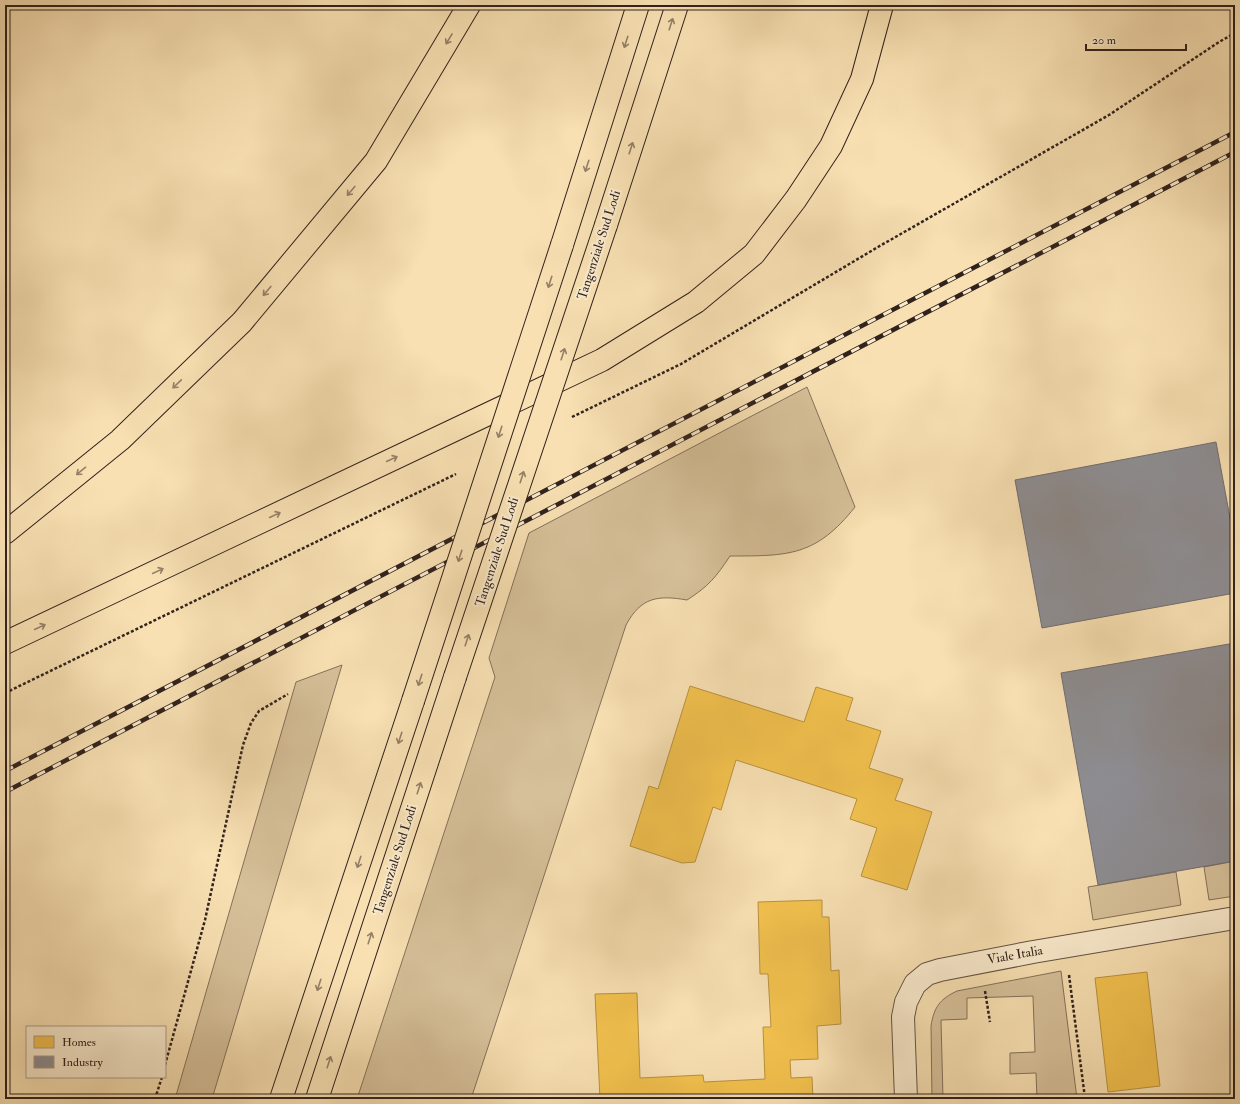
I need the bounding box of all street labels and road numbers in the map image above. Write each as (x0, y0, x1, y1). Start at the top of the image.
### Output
street label: Tangenziale Sud Lodi (574, 188, 624, 302)
street label: Tangenziale Sud Lodi (472, 495, 522, 609)
street label: Tangenziale Sud Lodi (370, 803, 420, 917)
street label: Viale Italia (986, 942, 1045, 968)

